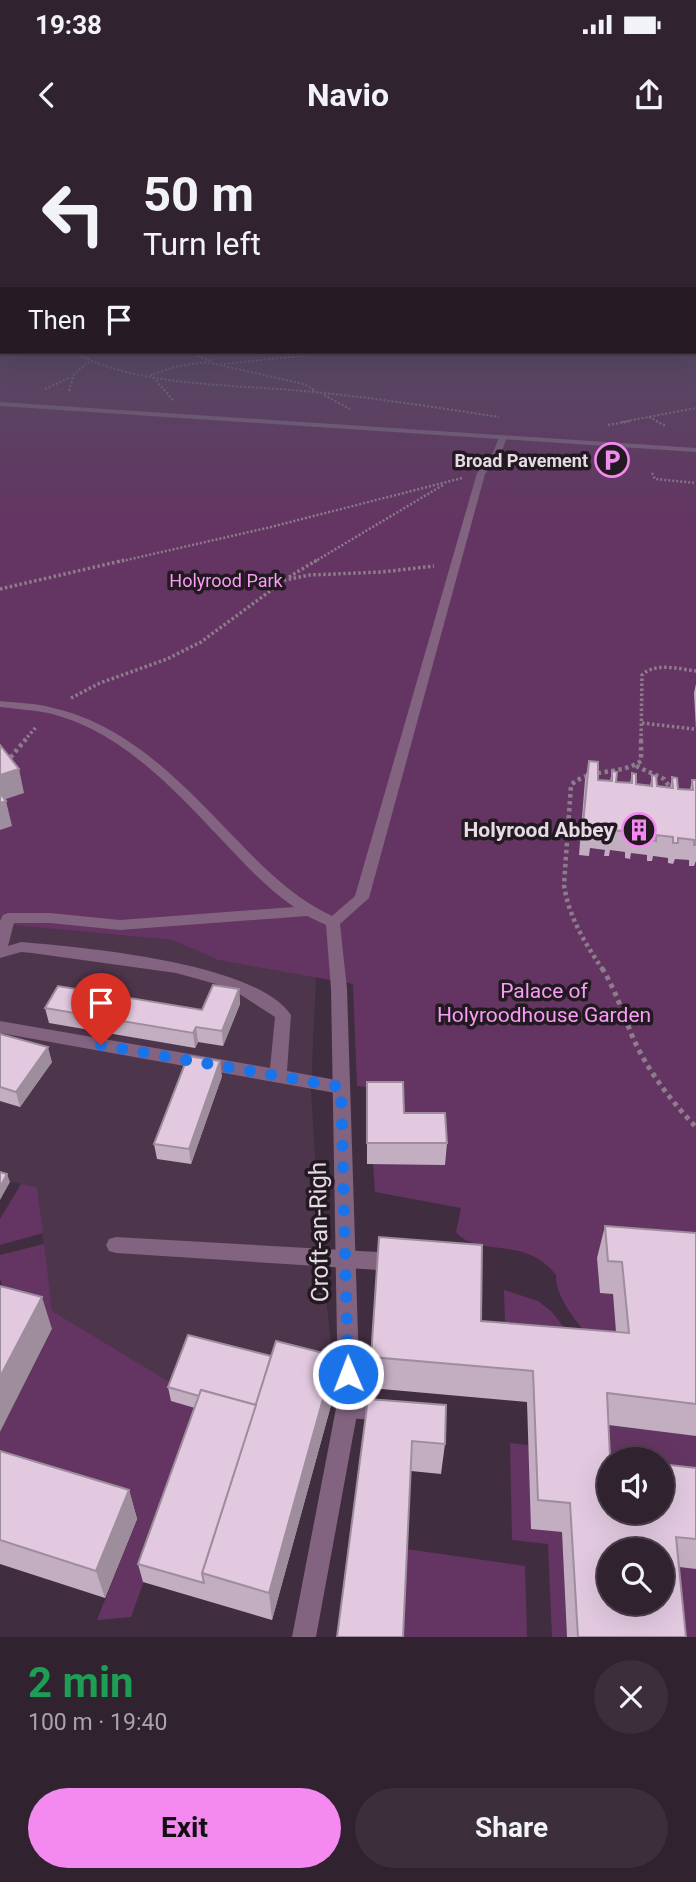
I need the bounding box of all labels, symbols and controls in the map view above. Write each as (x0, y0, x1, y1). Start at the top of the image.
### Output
text: 19:38 (35, 10, 102, 40)
icon: back (28, 76, 66, 114)
text: Navio (307, 76, 389, 114)
icon: share (630, 76, 668, 114)
text: 50 m (143, 166, 254, 223)
icon: left (28, 168, 119, 259)
text: Turn left (143, 225, 261, 263)
icon: arrive (100, 301, 138, 339)
text: Then (28, 305, 86, 335)
parking icon: Broad Pavement (593, 441, 631, 479)
place label: Broad Pavement (455, 450, 588, 471)
park label: Holyrood Park (169, 570, 284, 591)
building icon: Holyrood Abbey (620, 811, 658, 849)
place label: Holyrood Abbey (464, 818, 614, 842)
pin (71, 973, 131, 1045)
park label: Palace of Holyroodhouse Garden (437, 979, 651, 1027)
icon: arrive (82, 984, 120, 1022)
street label: Croft-an-Righ (304, 1162, 334, 1302)
position arrow (311, 1337, 385, 1411)
map controls (597, 1447, 674, 1615)
button: sound (597, 1447, 674, 1524)
button: search (597, 1538, 674, 1615)
text: 2 min (28, 1658, 134, 1707)
button: close (594, 1660, 668, 1734)
text: 100 m · 19:40 (28, 1709, 167, 1736)
button: Exit (28, 1788, 341, 1868)
button: Share (355, 1788, 668, 1868)

